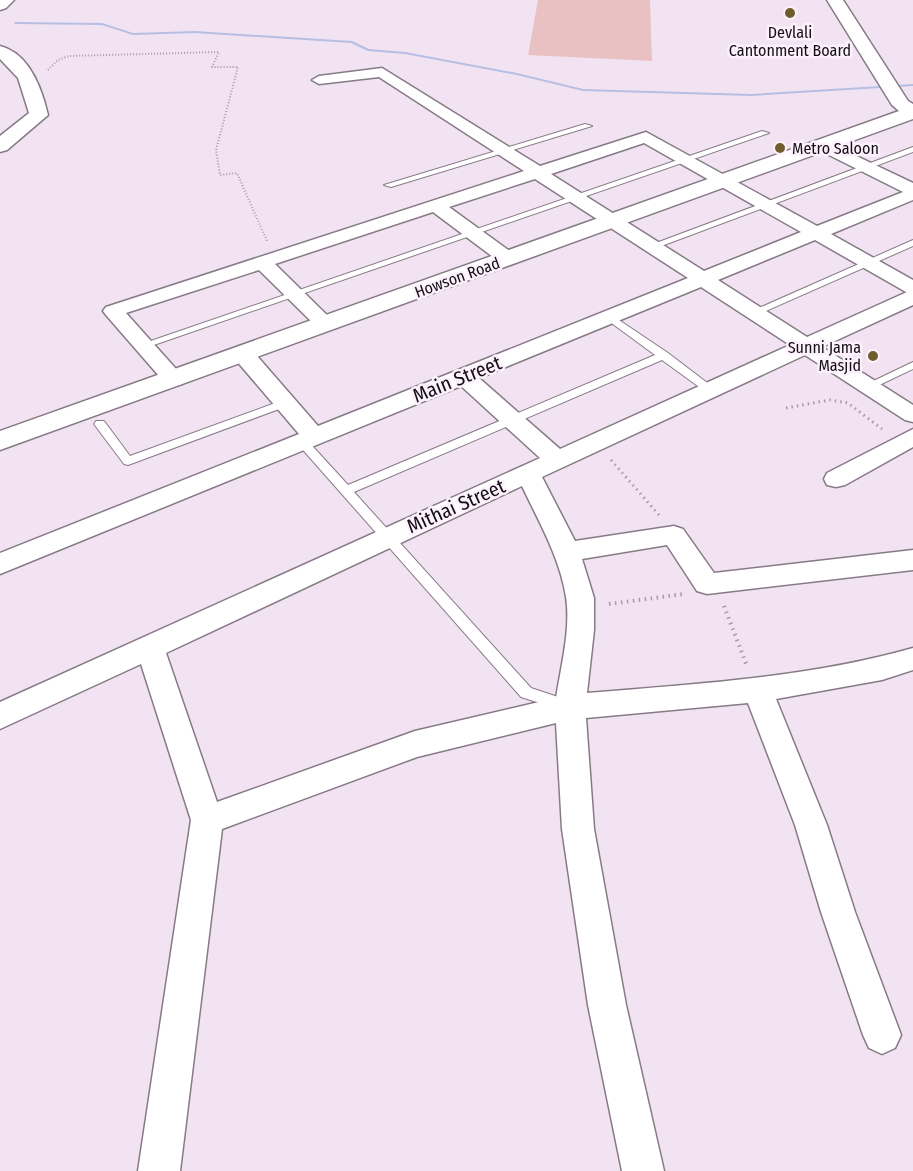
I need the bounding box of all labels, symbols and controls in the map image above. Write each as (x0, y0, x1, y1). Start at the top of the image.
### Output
marker: Devlali Cantonment Board (783, 6, 797, 20)
place label: Devlali Cantonment Board (729, 23, 851, 60)
place label: Metro Saloon (792, 139, 879, 158)
marker: Metro Saloon (773, 141, 787, 155)
street label: Howson Road (412, 253, 502, 302)
place label: Sunni Jama Masjid (788, 338, 861, 375)
marker: Sunni Jama Masjid (866, 349, 880, 363)
street label: Main Street (409, 350, 505, 408)
street label: Mithai Street (403, 473, 509, 538)

